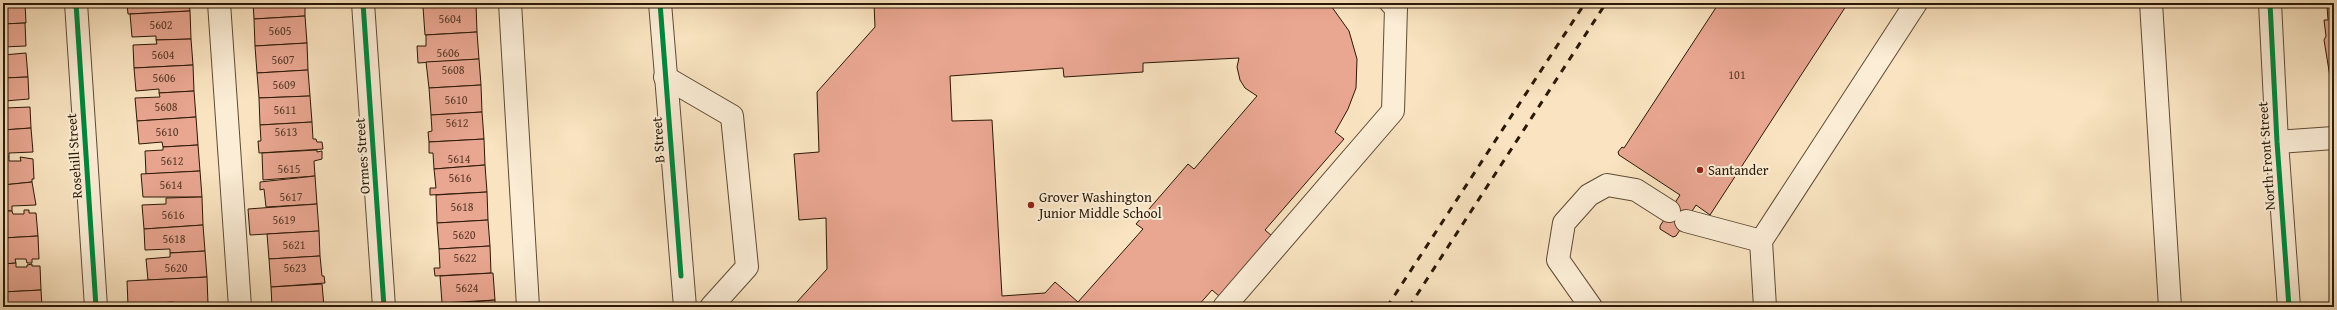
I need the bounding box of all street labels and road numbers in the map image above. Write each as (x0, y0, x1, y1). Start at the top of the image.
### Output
street label: North Front Street (2252, 101, 2280, 211)
street label: Rosehill Street (61, 113, 87, 199)
street label: B Street (646, 116, 670, 164)
street label: Ormes Street (349, 117, 375, 195)

